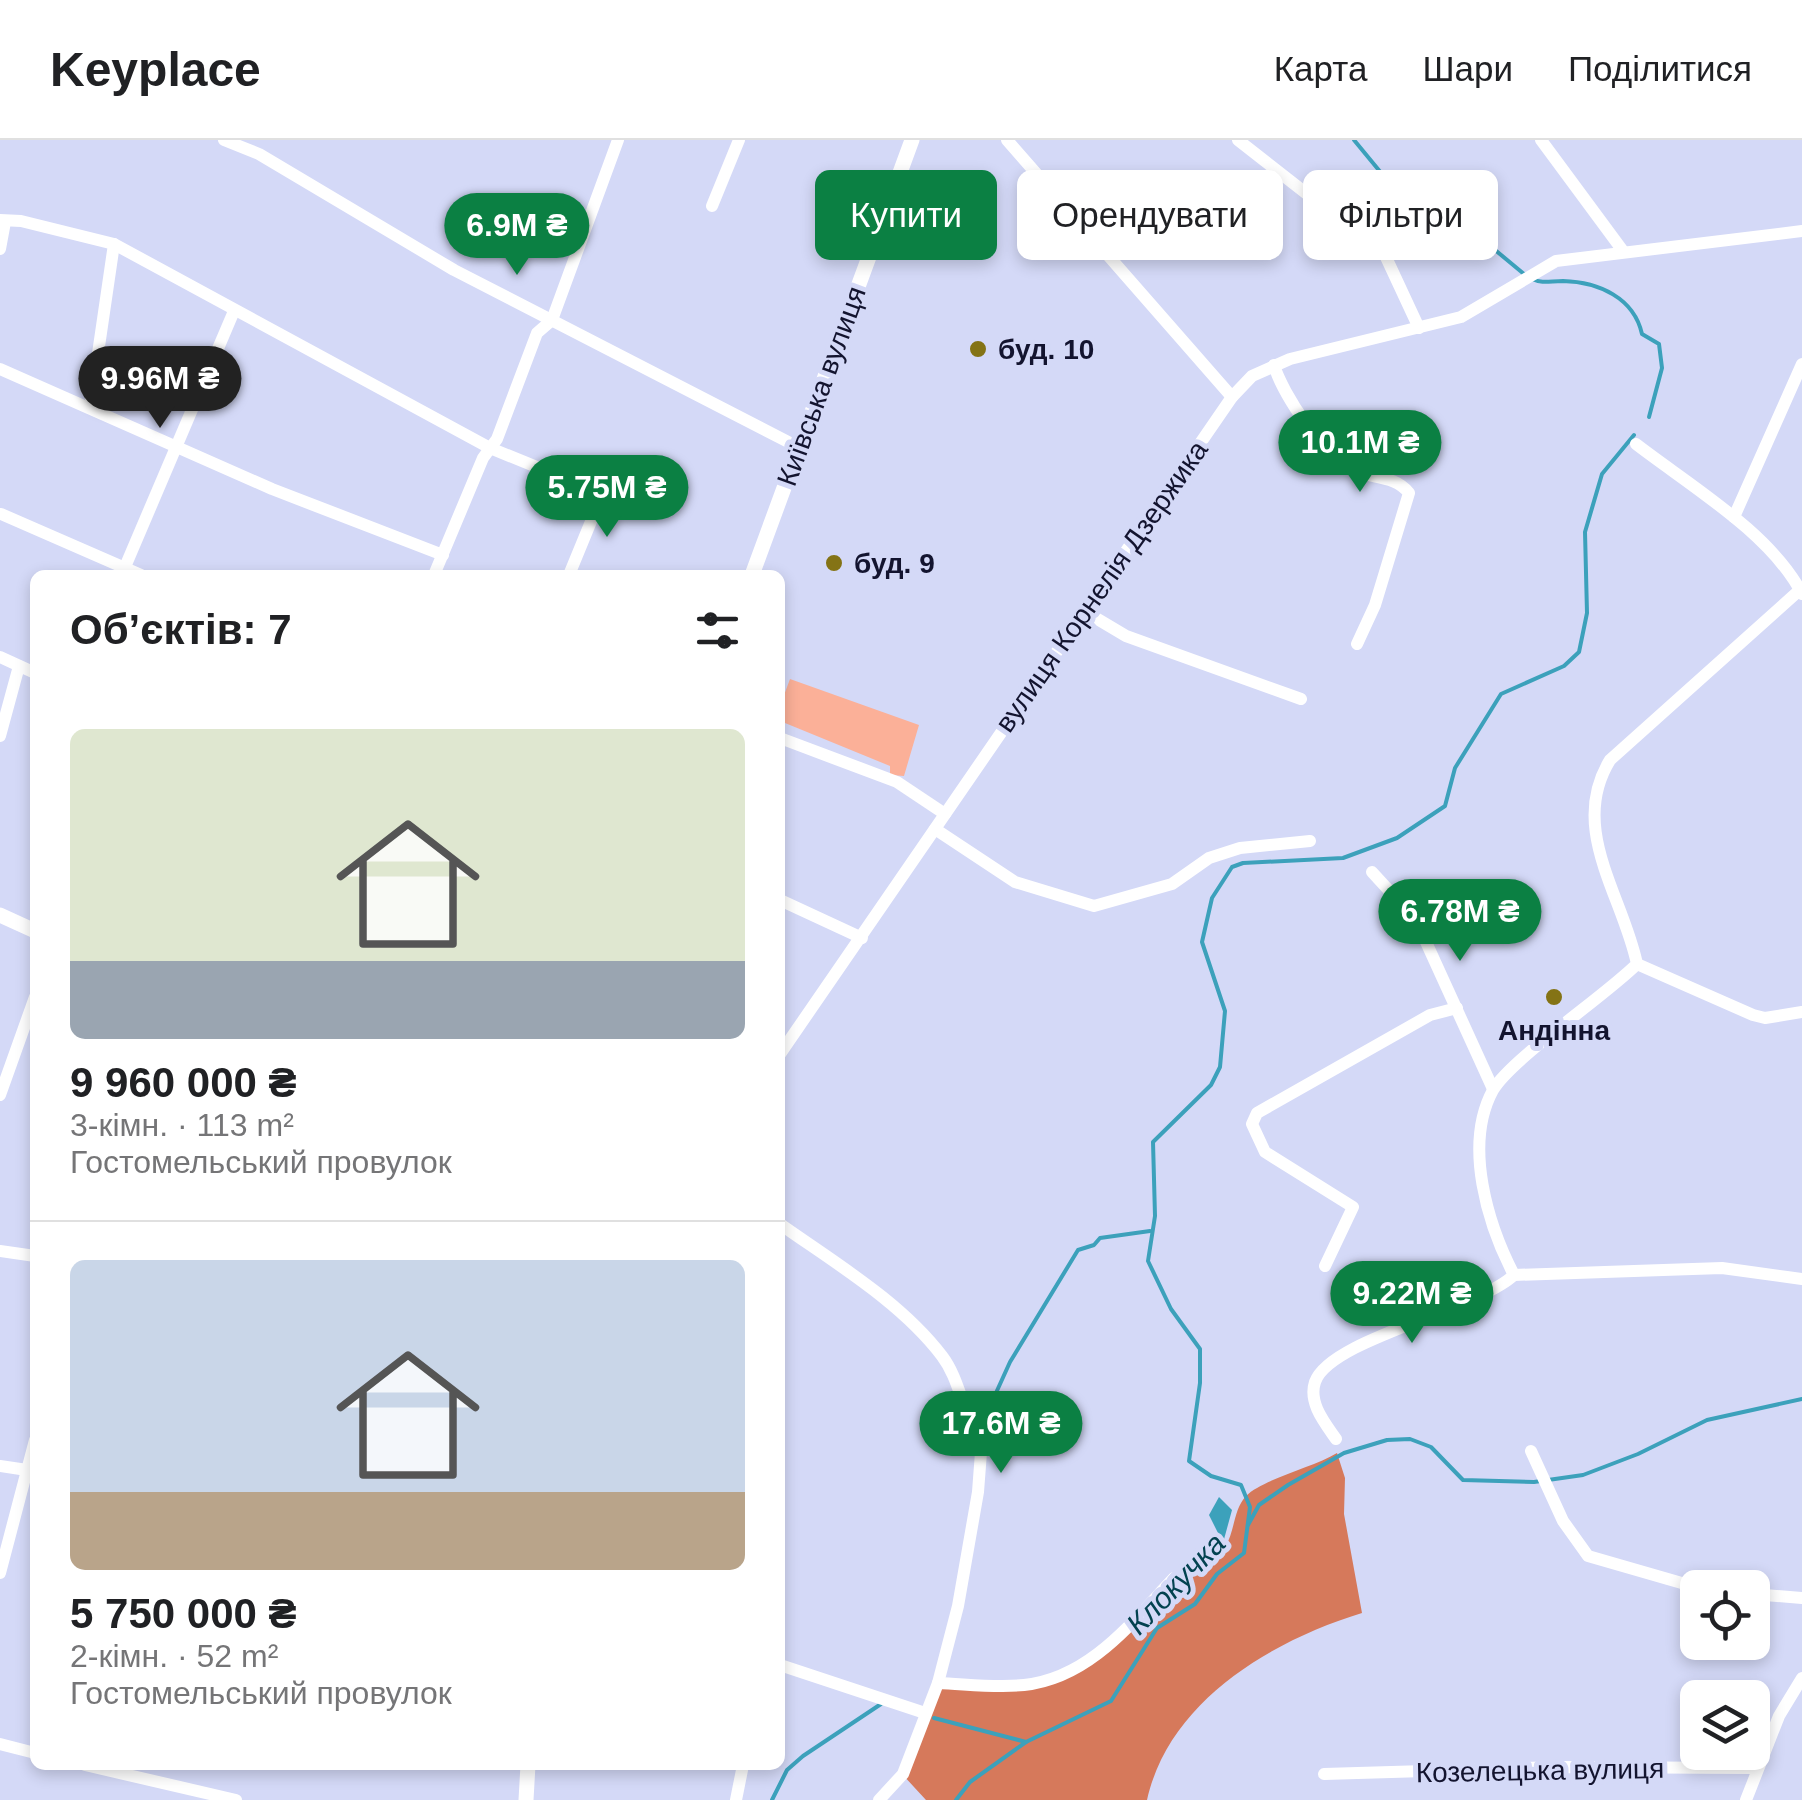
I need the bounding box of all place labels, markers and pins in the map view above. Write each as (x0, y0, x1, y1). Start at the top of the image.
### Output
pin: 6.9M ₴ (436, 193, 598, 278)
place label: буд. 10 (998, 334, 1094, 365)
marker: буд. 10 (967, 338, 989, 360)
pin: 9.96M ₴ (68, 346, 252, 431)
pin: 10.1M ₴ (1268, 410, 1452, 495)
pin: 5.75M ₴ (515, 455, 699, 540)
place label: буд. 9 (854, 548, 935, 579)
marker: буд. 9 (823, 552, 845, 574)
pin: 6.78M ₴ (1368, 879, 1552, 964)
marker: Андінна (1543, 986, 1565, 1008)
place label: Андінна (1498, 1015, 1610, 1046)
pin: 9.22M ₴ (1320, 1261, 1504, 1346)
pin: 17.6M ₴ (909, 1391, 1093, 1476)

